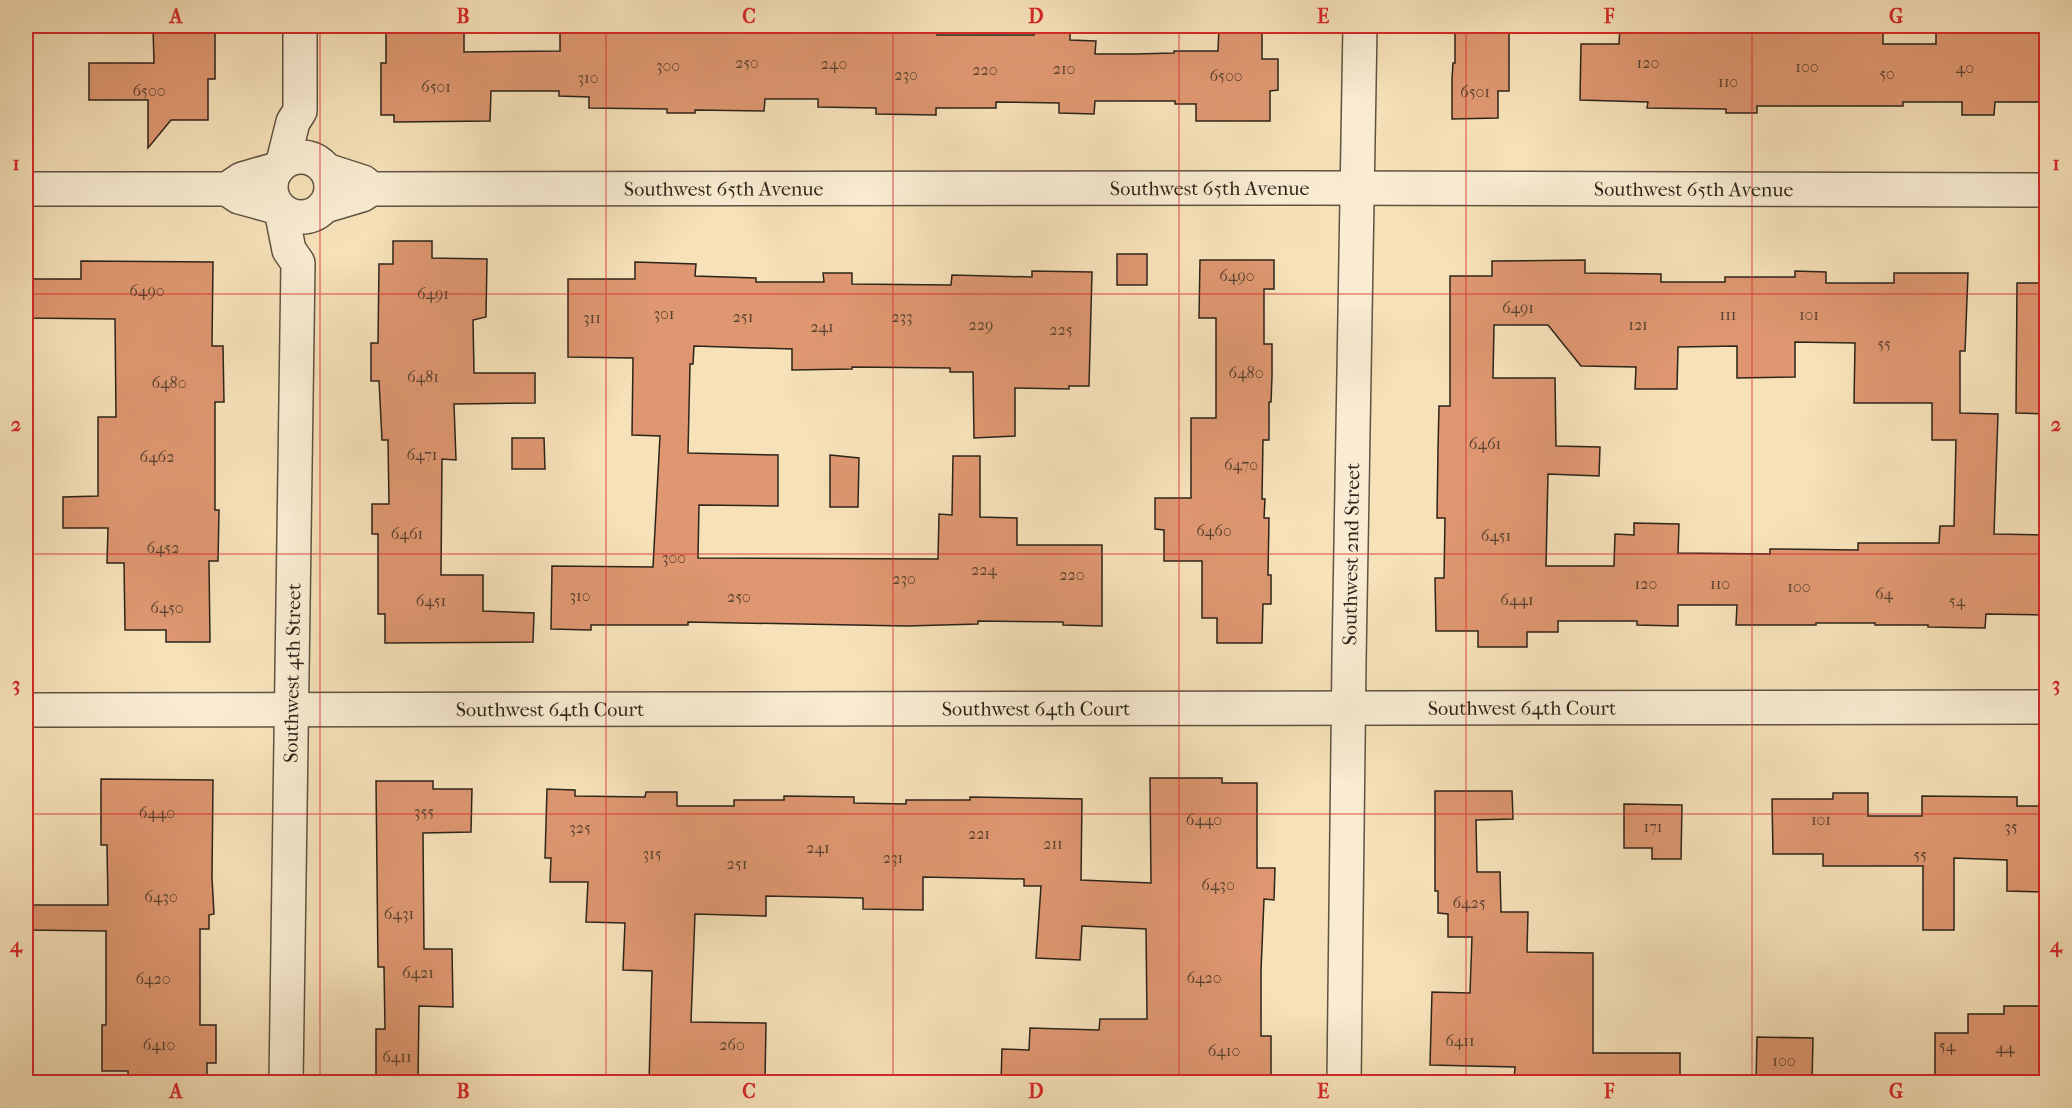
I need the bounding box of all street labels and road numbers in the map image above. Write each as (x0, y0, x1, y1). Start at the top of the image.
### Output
street label: Southwest 65th Avenue (1110, 177, 1309, 200)
street label: Southwest 65th Avenue (624, 178, 823, 201)
street label: Southwest 65th Avenue (1594, 178, 1793, 201)
street label: Southwest 2nd Street (1338, 463, 1364, 646)
street label: Southwest 4th Street (279, 583, 306, 763)
street label: Southwest 64th Court (942, 697, 1130, 721)
street label: Southwest 64th Court (1428, 697, 1616, 720)
street label: Southwest 64th Court (456, 698, 644, 721)

